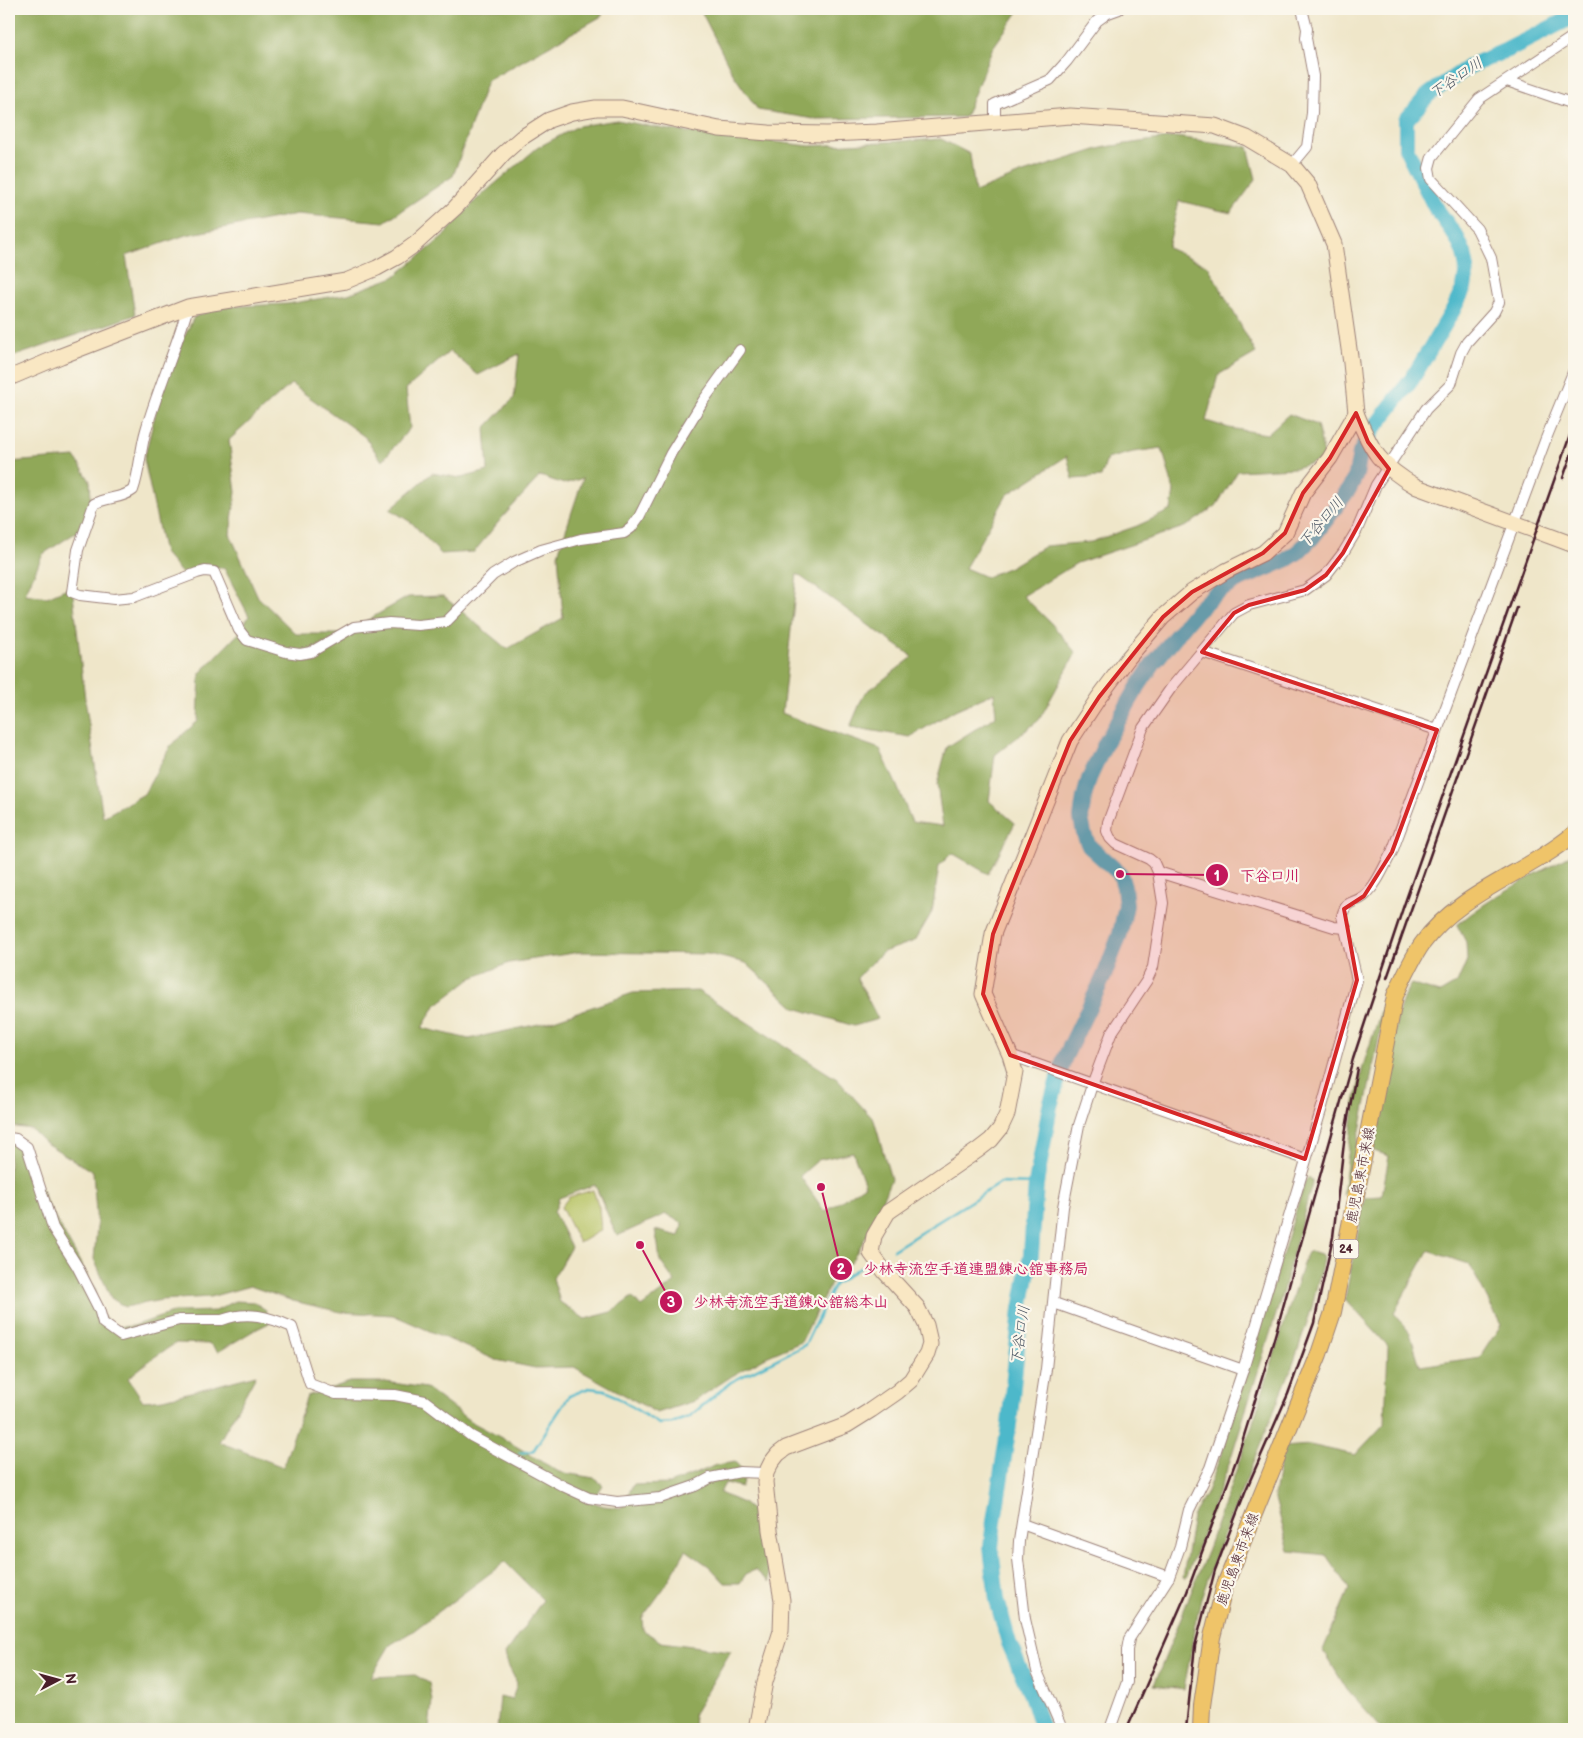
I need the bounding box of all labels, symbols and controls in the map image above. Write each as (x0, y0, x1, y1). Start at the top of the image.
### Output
water label: 下谷口川 (1426, 54, 1486, 103)
water label: 下谷口川 (1295, 493, 1348, 551)
callout: 下谷口川 (1205, 860, 1310, 890)
text: 1 (1214, 867, 1220, 886)
text: 下谷口川 (1240, 867, 1300, 886)
street label: 鹿児島東市来線 (1343, 1125, 1378, 1225)
road number: 24 (1334, 1240, 1358, 1258)
callout: 少林寺流空手道連盟錬心舘事務局 (829, 1254, 1099, 1284)
text: 2 (837, 1260, 846, 1279)
text: 少林寺流空手道連盟錬心舘事務局 (863, 1260, 1089, 1279)
callout: 少林寺流空手道錬心舘総本山 (659, 1287, 899, 1317)
text: 3 (667, 1293, 676, 1312)
text: 少林寺流空手道錬心舘総本山 (693, 1293, 889, 1312)
water label: 下谷口川 (1007, 1304, 1034, 1366)
street label: 鹿児島東市来線 (1213, 1510, 1262, 1608)
north arrow (32, 1656, 82, 1706)
text: N (61, 1673, 79, 1685)

